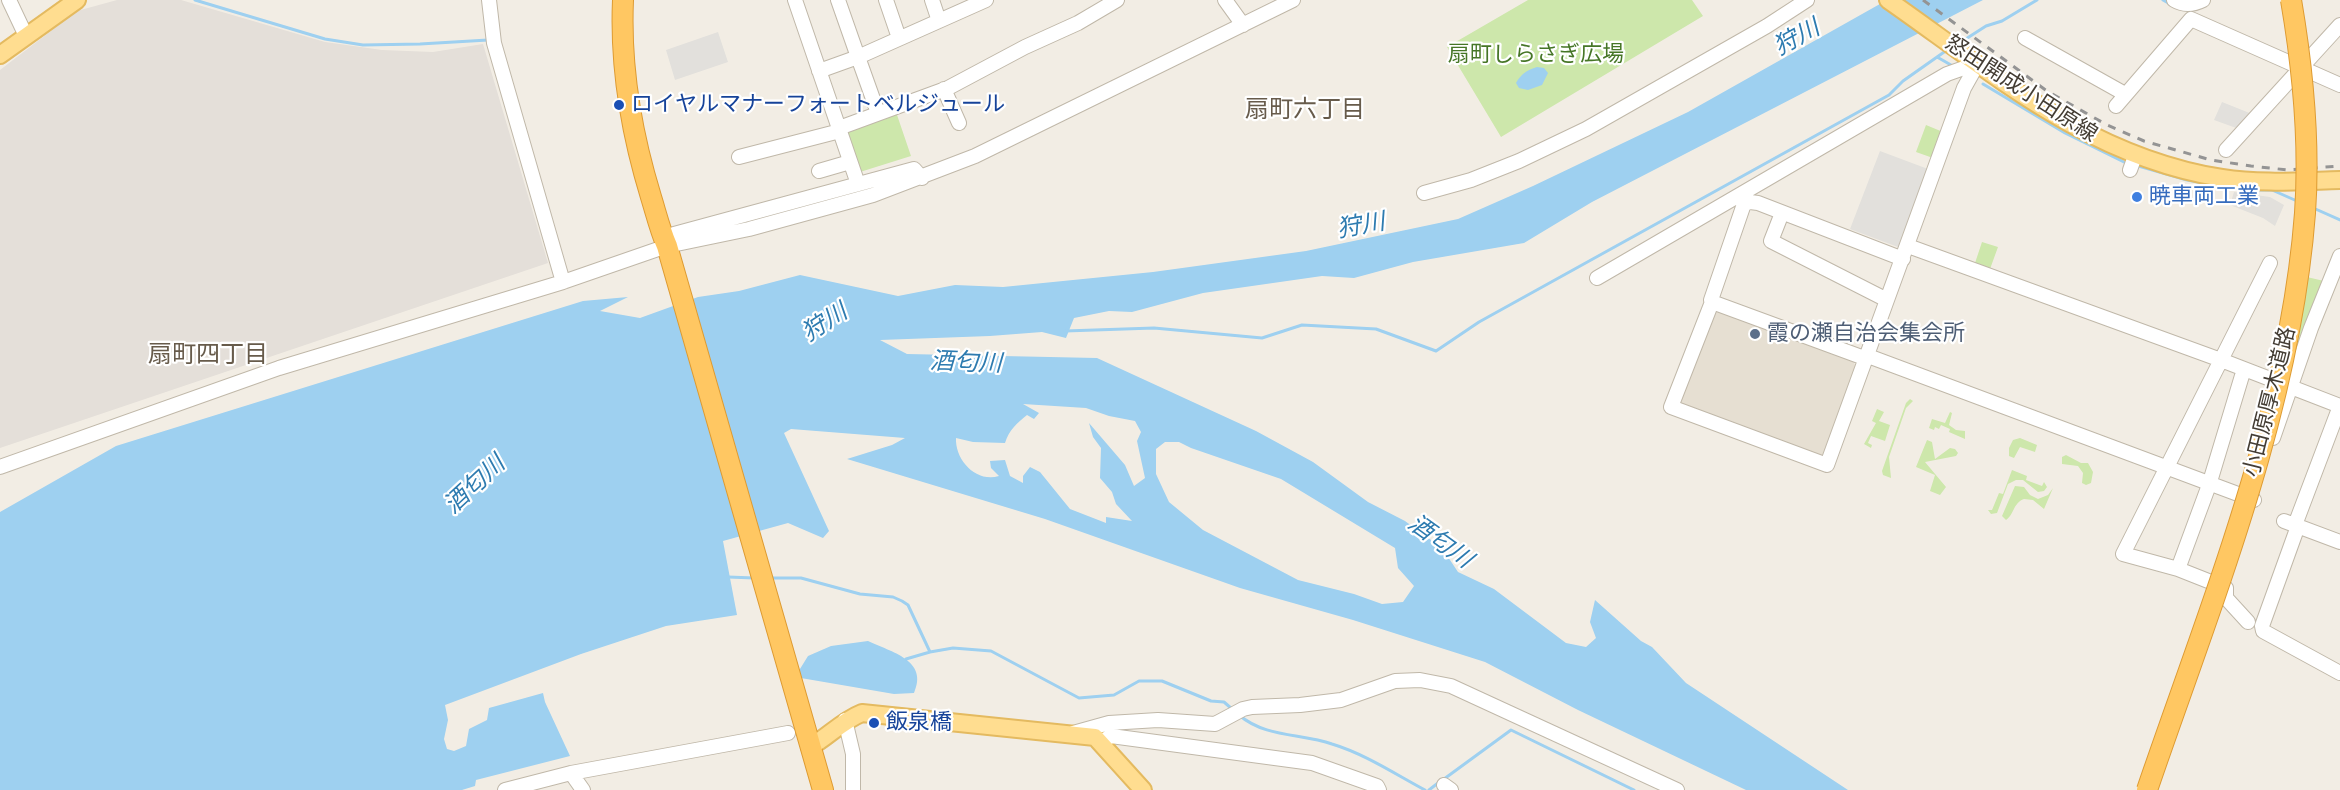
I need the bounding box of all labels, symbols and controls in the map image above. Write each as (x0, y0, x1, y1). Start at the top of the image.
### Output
water label: 狩川 (1769, 14, 1825, 62)
street label: 怒田開成小田原線 (1940, 30, 2102, 148)
park label: 扇町しらさぎ広場 (1448, 42, 1624, 68)
place label: ロイヤルマナーフォートベルジュール (631, 92, 1005, 118)
district label: 扇町六丁目 (1245, 96, 1365, 124)
marker: ロイヤルマナーフォートベルジュール (612, 98, 626, 112)
place label: 暁車両工業 (2149, 184, 2259, 210)
marker: 暁車両工業 (2130, 190, 2144, 204)
water label: 狩川 (1335, 208, 1387, 244)
water label: 狩川 (797, 298, 853, 348)
place label: 霞の瀬自治会集会所 (1767, 321, 1965, 347)
street label: 小田原厚木道路 (2239, 324, 2301, 480)
marker: 霞の瀬自治会集会所 (1748, 327, 1762, 341)
district label: 扇町四丁目 (148, 341, 268, 369)
water label: 酒匂川 (930, 347, 1002, 379)
water label: 酒匂川 (439, 450, 511, 520)
water label: 酒匂川 (1402, 509, 1478, 575)
place label: 飯泉橋 (886, 710, 952, 736)
marker: 飯泉橋 (867, 716, 881, 730)

